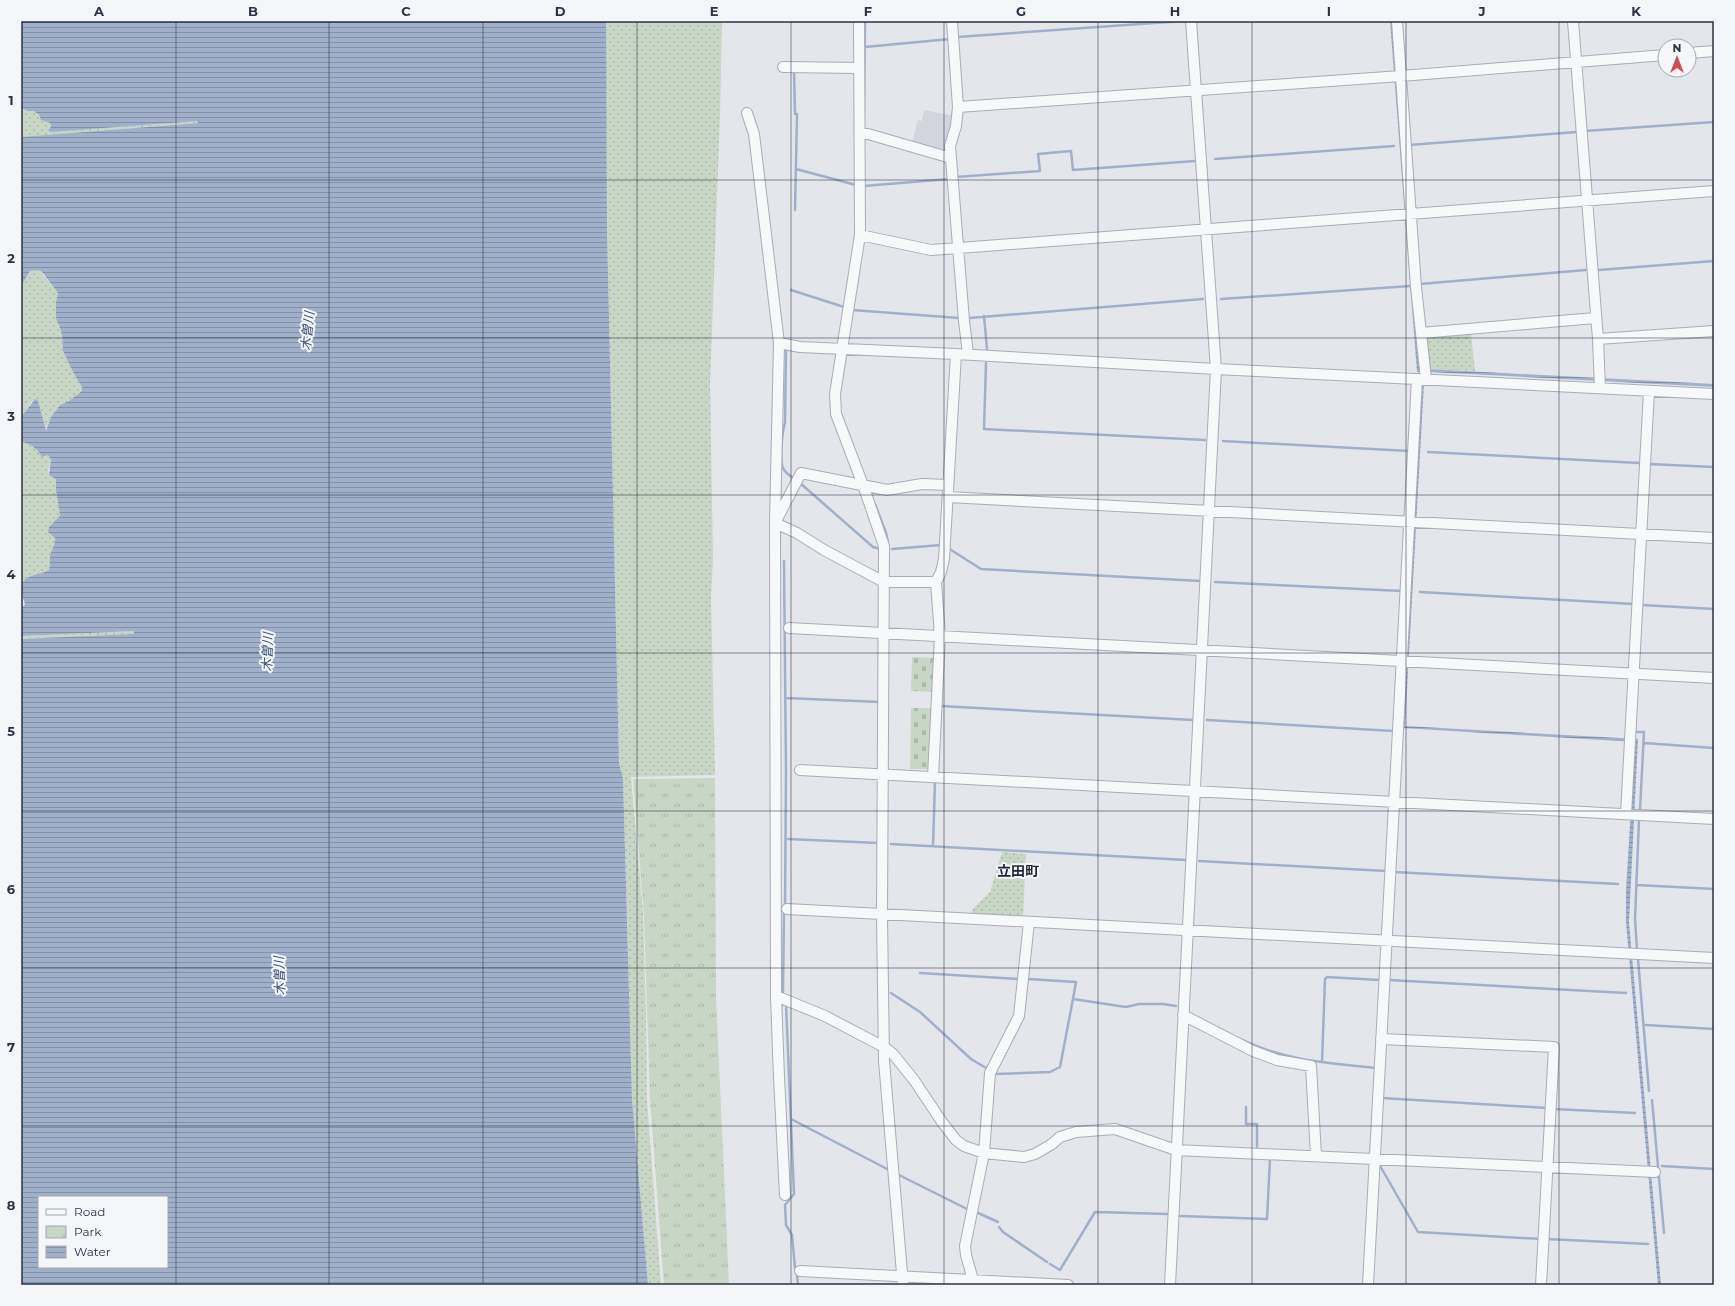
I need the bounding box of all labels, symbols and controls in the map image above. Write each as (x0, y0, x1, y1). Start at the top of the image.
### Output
text: A (93, 3, 105, 19)
text: B (248, 3, 258, 19)
text: C (401, 3, 411, 19)
text: D (555, 3, 566, 19)
text: E (710, 3, 719, 19)
text: F (864, 3, 872, 19)
text: G (1016, 3, 1026, 19)
text: H (1170, 3, 1180, 19)
text: I (1327, 3, 1331, 19)
text: J (1477, 3, 1486, 19)
text: K (1631, 3, 1641, 19)
north arrow (1657, 38, 1697, 78)
text: N (1673, 41, 1681, 55)
text: 1 (8, 92, 14, 108)
text: 2 (7, 250, 15, 266)
water label: 木曽川 (297, 309, 317, 351)
text: 3 (6, 408, 15, 424)
text: 4 (7, 566, 16, 582)
water label: 木曽川 (258, 630, 276, 672)
text: 5 (7, 723, 15, 739)
district label: 立田町 (997, 862, 1039, 880)
text: 6 (7, 881, 16, 897)
water label: 木曽川 (270, 954, 288, 996)
text: 7 (7, 1039, 15, 1055)
legend (38, 1196, 168, 1268)
text: 8 (7, 1197, 16, 1213)
text: Road (74, 1204, 105, 1219)
text: Park (74, 1224, 102, 1239)
text: Water (74, 1244, 111, 1259)

